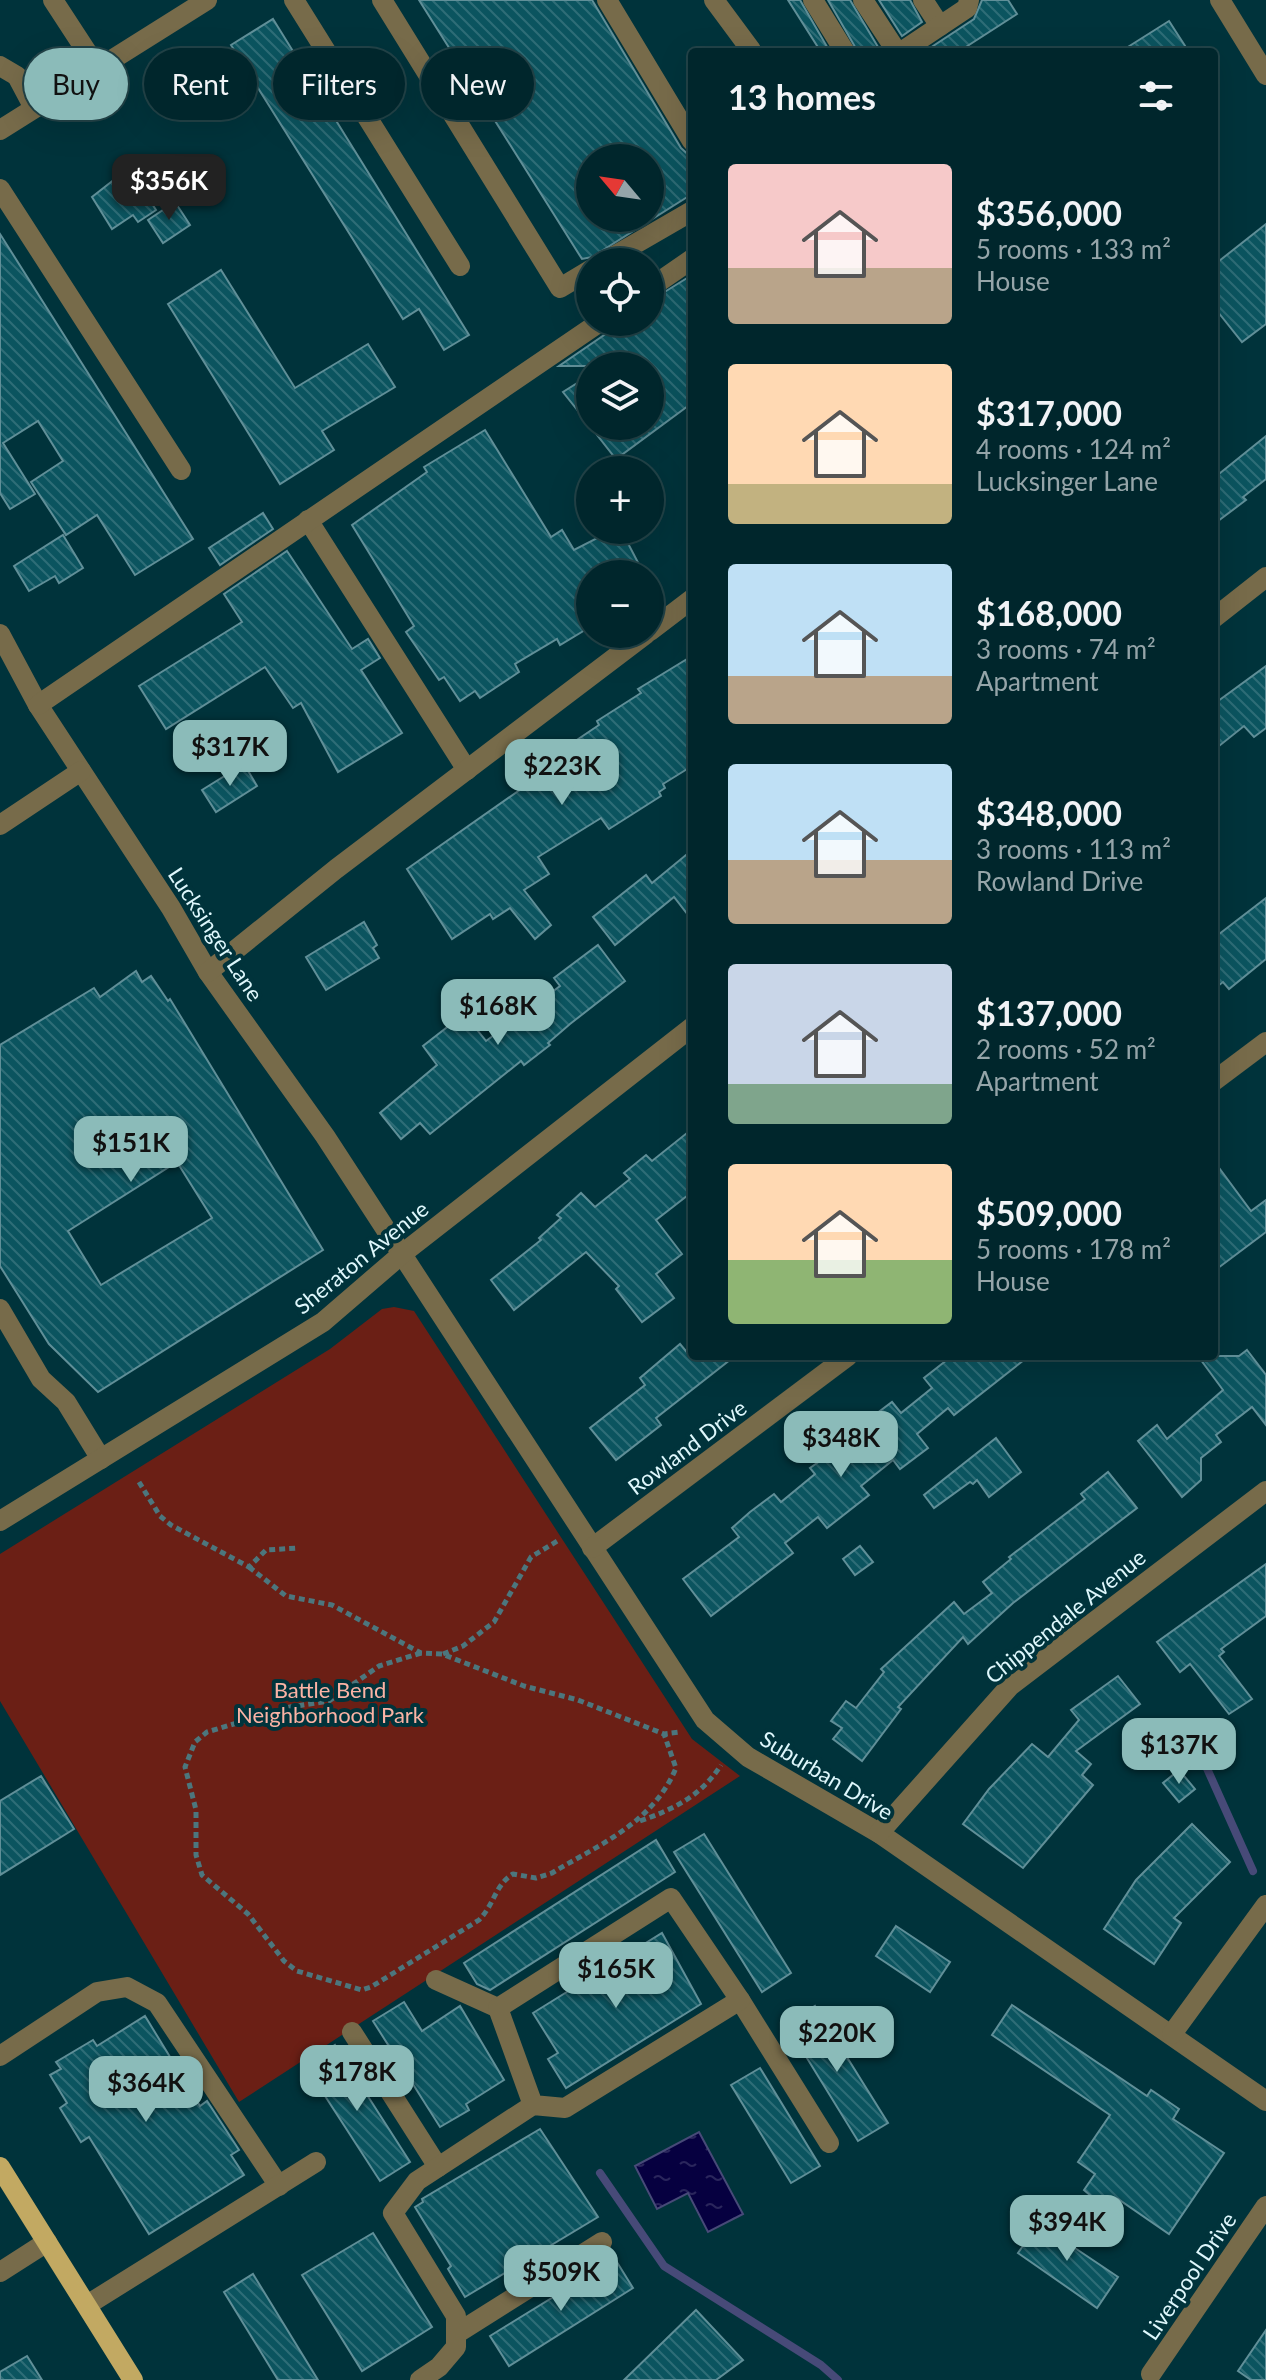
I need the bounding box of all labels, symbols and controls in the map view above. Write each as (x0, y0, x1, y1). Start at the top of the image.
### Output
chip: Buy (24, 48, 128, 120)
chip: Rent (144, 48, 257, 120)
chip: Filters (273, 48, 405, 120)
chip: New (421, 48, 534, 120)
icon: filters (1134, 74, 1178, 118)
text: 13 homes (728, 76, 876, 117)
north arrow (576, 144, 664, 232)
map controls (576, 144, 664, 648)
pin: $356K (113, 154, 225, 222)
text: $356K (130, 164, 208, 196)
text: $356,000 (976, 192, 1122, 233)
icon: home (792, 196, 888, 292)
text: 5 rooms · 133 m² (976, 233, 1171, 265)
button: locate (576, 248, 664, 336)
text: House (976, 265, 1050, 297)
button: layers (576, 352, 664, 440)
text: $317,000 (976, 392, 1122, 433)
icon: home (792, 396, 888, 492)
text: 4 rooms · 124 m² (976, 433, 1171, 465)
button: + (576, 456, 664, 544)
text: Lucksinger Lane (976, 465, 1158, 497)
button: − (576, 560, 664, 648)
text: $168,000 (976, 592, 1122, 633)
icon: home (792, 596, 888, 692)
text: 3 rooms · 74 m² (976, 633, 1156, 665)
text: Apartment (976, 665, 1099, 697)
pin: $317K (174, 720, 286, 788)
text: $317K (191, 730, 269, 762)
pin: $223K (506, 739, 618, 807)
text: $223K (523, 749, 601, 781)
text: $348,000 (976, 792, 1122, 833)
icon: home (792, 796, 888, 892)
text: 3 rooms · 113 m² (976, 833, 1171, 865)
street label: Lucksinger Lane (163, 862, 269, 1006)
text: Rowland Drive (976, 865, 1143, 897)
pin: $168K (442, 979, 554, 1047)
text: $168K (459, 989, 537, 1021)
text: $137,000 (976, 992, 1122, 1033)
icon: home (792, 996, 888, 1092)
text: 2 rooms · 52 m² (976, 1033, 1156, 1065)
text: Apartment (976, 1065, 1099, 1097)
pin: $151K (75, 1116, 187, 1184)
text: $151K (92, 1126, 170, 1158)
text: $509,000 (976, 1192, 1122, 1233)
street label: Sheraton Avenue (289, 1195, 433, 1319)
icon: home (792, 1196, 888, 1292)
text: 5 rooms · 178 m² (976, 1233, 1171, 1265)
text: House (976, 1265, 1050, 1297)
street label: Rowland Drive (622, 1394, 752, 1500)
pin: $348K (785, 1411, 897, 1479)
text: $348K (802, 1421, 880, 1453)
street label: Chippendale Avenue (979, 1543, 1151, 1689)
park label: Battle Bend Neighborhood Park (236, 1676, 425, 1728)
pin: $137K (1123, 1718, 1235, 1786)
street label: Suburban Drive (756, 1725, 898, 1825)
text: $137K (1140, 1728, 1218, 1760)
pin: $165K (560, 1942, 672, 2010)
text: $165K (577, 1952, 655, 1984)
pin: $220K (781, 2006, 893, 2074)
text: $220K (798, 2016, 876, 2048)
pin: $178K (301, 2045, 413, 2113)
text: $178K (318, 2055, 396, 2087)
pin: $364K (90, 2056, 202, 2124)
text: $364K (107, 2066, 185, 2098)
pin: $394K (1011, 2195, 1123, 2263)
text: $394K (1028, 2205, 1106, 2237)
street label: Liverpool Drive (1136, 2207, 1242, 2345)
pin: $509K (505, 2245, 617, 2313)
text: $509K (522, 2255, 600, 2287)

